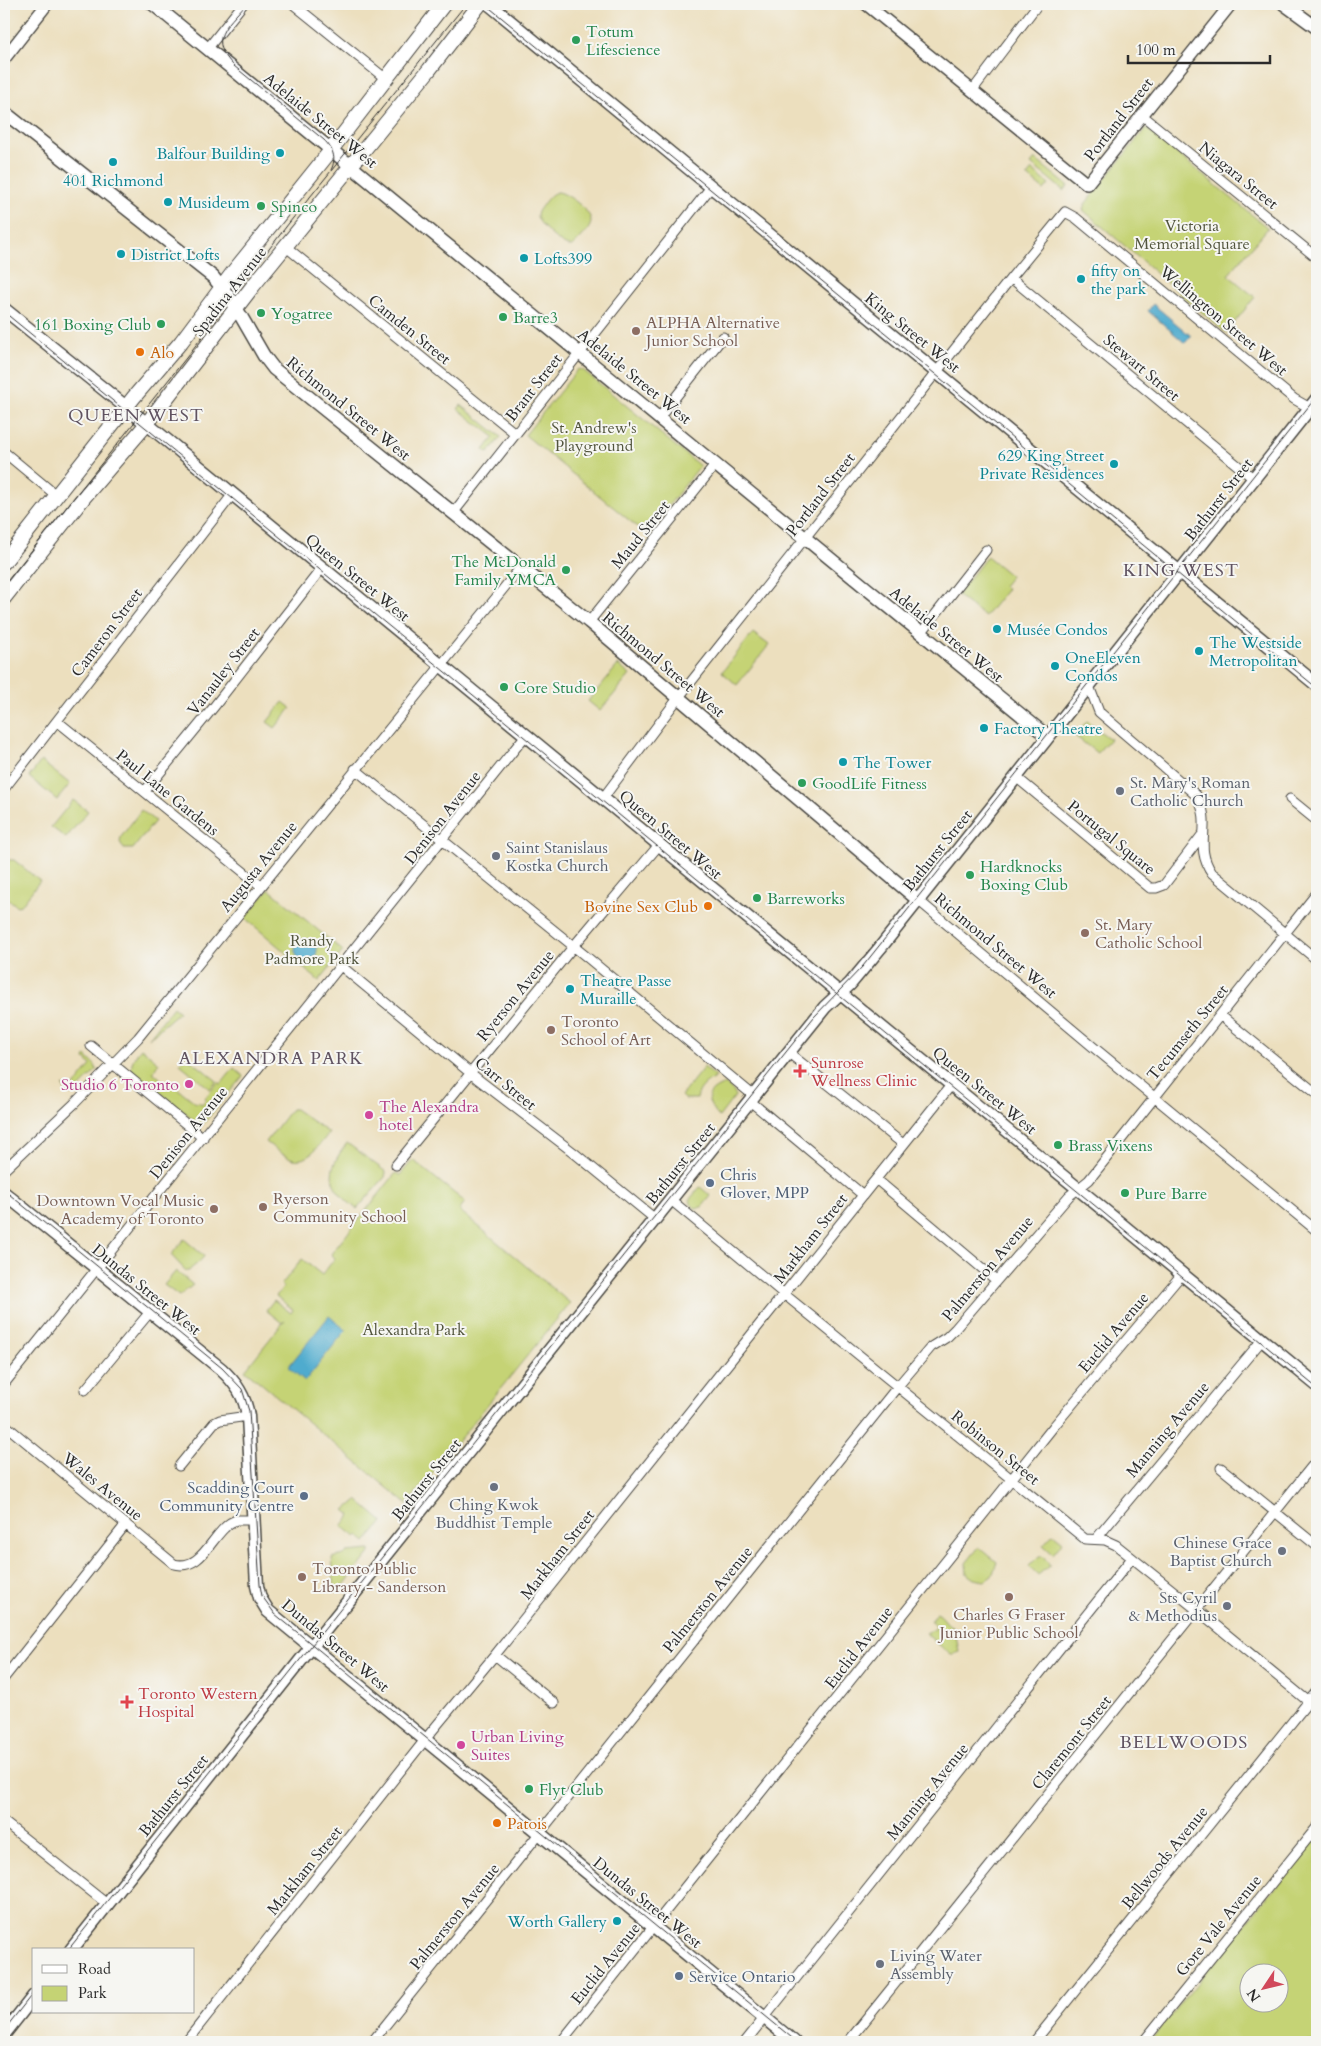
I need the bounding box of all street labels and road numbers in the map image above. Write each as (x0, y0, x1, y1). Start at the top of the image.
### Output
street label: Adelaide Street West (259, 68, 382, 174)
street label: Portland Street (1079, 73, 1158, 166)
street label: Niagara Street (1194, 137, 1283, 215)
street label: Spadina Avenue (188, 242, 272, 341)
street label: Wellington Street West (1154, 260, 1292, 381)
street label: King Street West (860, 287, 965, 378)
street label: Camden Street (363, 290, 455, 370)
street label: Adelaide Street West (573, 324, 696, 430)
street label: Stewart Street (1098, 329, 1184, 406)
street label: Brant Street (500, 349, 567, 426)
street label: Richmond Street West (282, 352, 415, 466)
street label: Portland Street (781, 448, 860, 541)
street label: Bathurst Street (1180, 454, 1258, 546)
street label: Maud Street (606, 496, 675, 573)
street label: Queen Street West (300, 529, 414, 627)
street label: Adelaide Street West (885, 582, 1008, 688)
street label: Cameron Street (66, 584, 148, 682)
street label: Richmond Street West (597, 607, 729, 723)
street label: Vanauley Street (182, 623, 265, 720)
street label: Paul Lane Gardens (111, 744, 223, 841)
street label: Denison Avenue (399, 766, 486, 869)
street label: Queen Street West (614, 785, 727, 885)
street label: Portugal Square (1063, 795, 1160, 880)
street label: Bathurst Street (898, 805, 978, 896)
street label: Augusta Avenue (215, 816, 302, 917)
street label: Richmond Street West (929, 888, 1061, 1004)
street label: Ryerson Avenue (472, 945, 560, 1046)
street label: Tecumseth Street (1142, 980, 1233, 1085)
street label: Queen Street West (927, 1042, 1041, 1140)
street label: Carr Street (470, 1052, 541, 1115)
street label: Denison Avenue (145, 1082, 233, 1184)
street label: Bathurst Street (641, 1118, 721, 1209)
street label: Markham Street (769, 1189, 853, 1288)
street label: Palmerston Avenue (937, 1211, 1038, 1326)
street label: Dundas Street West (87, 1239, 205, 1341)
street label: Euclid Avenue (1073, 1288, 1154, 1378)
street label: Manning Avenue (1121, 1377, 1214, 1482)
street label: Robinson Street (947, 1405, 1044, 1490)
street label: Bathurst Street (387, 1434, 467, 1525)
street label: Wales Avenue (57, 1447, 147, 1526)
street label: Markham Street (516, 1505, 600, 1604)
street label: Palmerston Avenue (658, 1542, 758, 1658)
street label: Dundas Street West (277, 1594, 394, 1697)
street label: Euclid Avenue (820, 1602, 898, 1693)
street label: Claremont Street (1027, 1691, 1117, 1794)
street label: Manning Avenue (882, 1738, 974, 1845)
street label: Bathurst Street (134, 1750, 214, 1841)
street label: Bellwoods Avenue (1116, 1802, 1213, 1914)
street label: Markham Street (262, 1822, 347, 1920)
street label: Dundas Street West (588, 1852, 706, 1954)
street label: Palmerston Avenue (405, 1859, 505, 1975)
street label: Gore Vale Avenue (1171, 1870, 1267, 1981)
street label: Euclid Avenue (566, 1918, 646, 2009)

